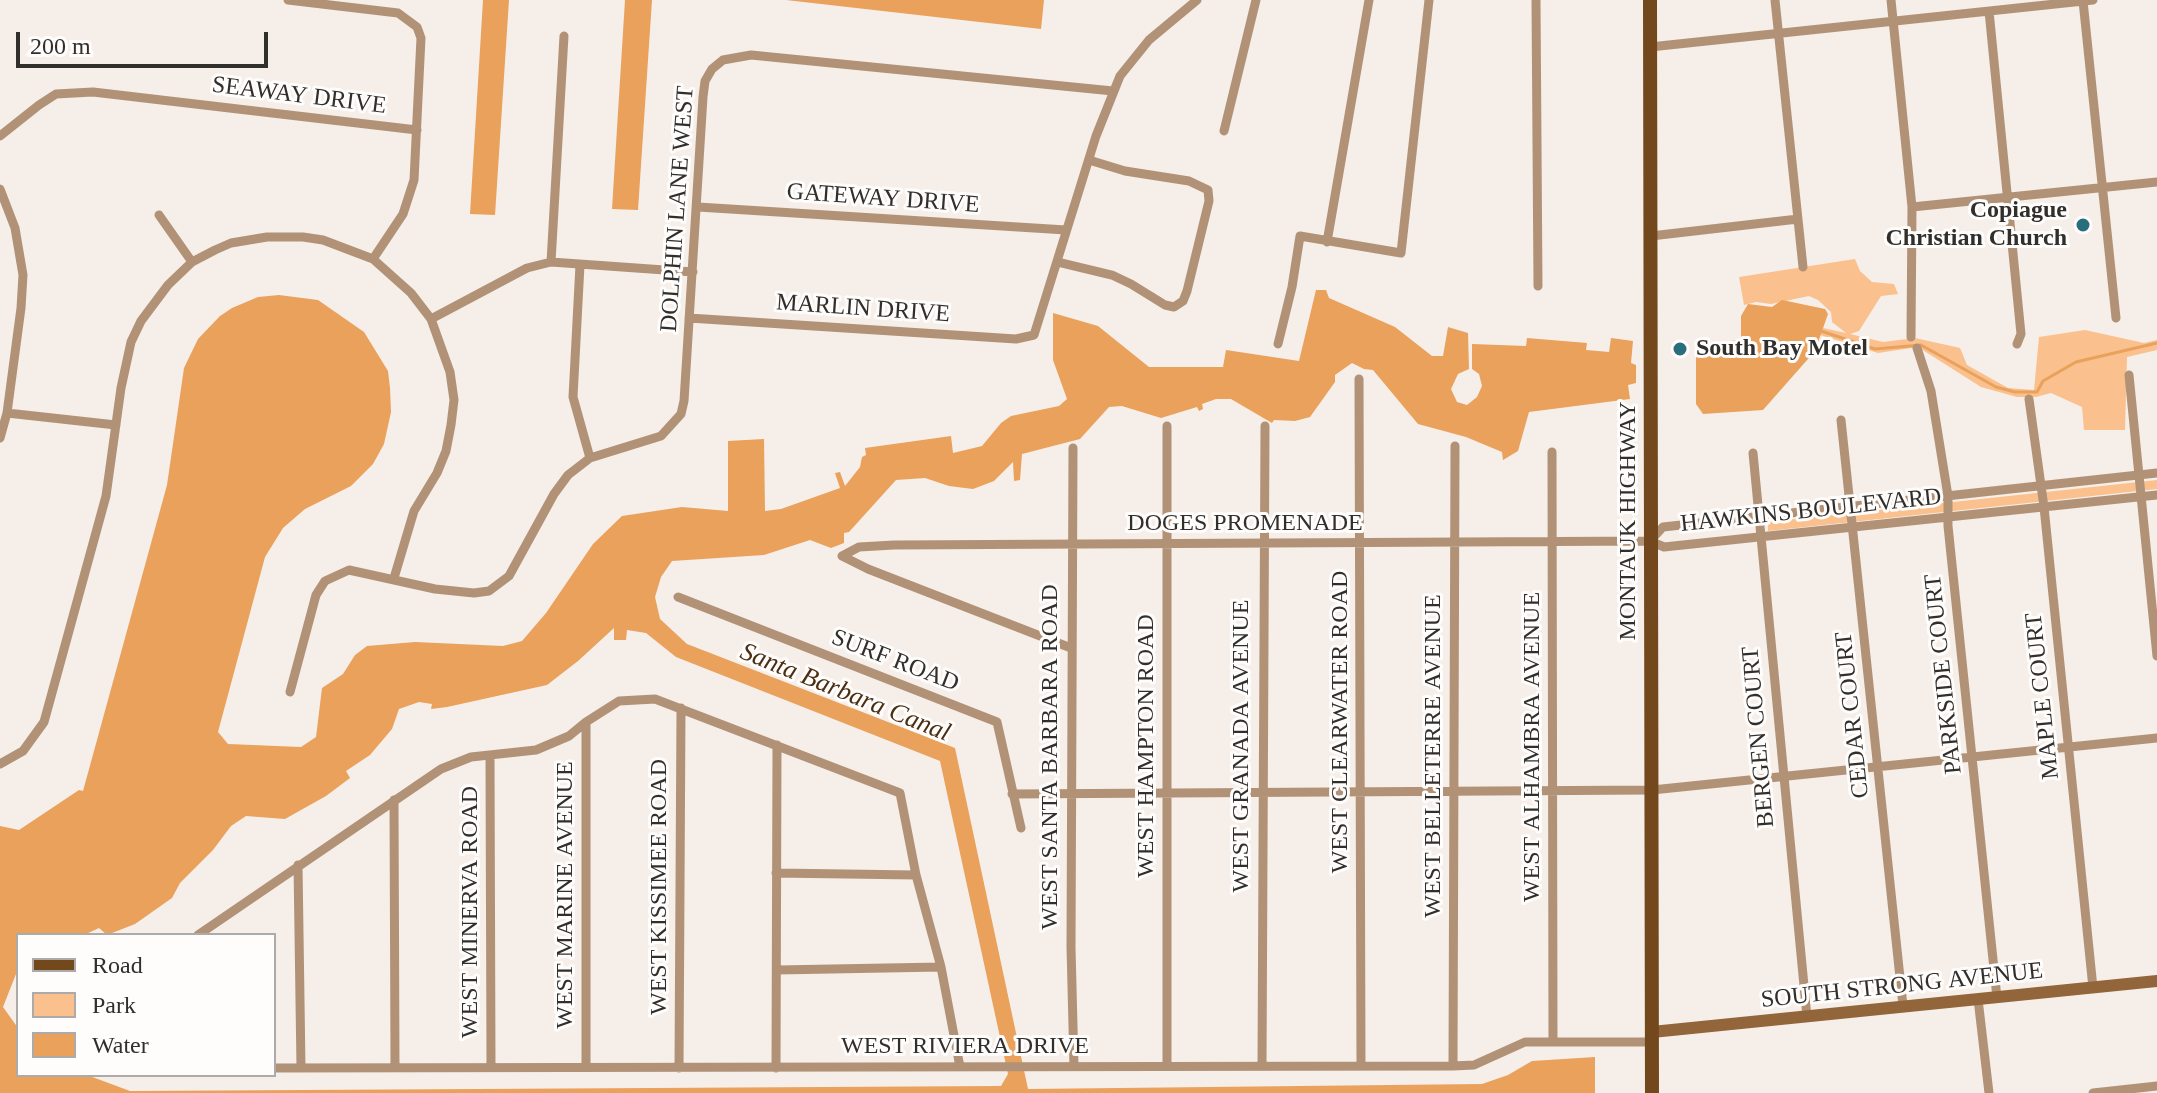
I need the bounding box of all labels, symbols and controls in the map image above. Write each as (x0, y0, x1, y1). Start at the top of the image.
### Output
scale bar (20, 16, 272, 66)
text: 200 m (30, 33, 91, 59)
street label: SEAWAY DRIVE (210, 71, 388, 121)
street label: DOLPHIN LANE WEST (655, 85, 701, 333)
street label: GATEWAY DRIVE (786, 178, 980, 220)
place label: Copiague Christian Church (1885, 197, 2067, 253)
marker: Copiague Christian Church (2074, 216, 2092, 234)
street label: MARLIN DRIVE (775, 289, 951, 329)
place label: South Bay Motel (1696, 335, 1868, 363)
marker: South Bay Motel (1671, 340, 1689, 358)
street label: MONTAUK HIGHWAY (1615, 401, 1643, 641)
street label: HAWKINS BOULEVARD (1679, 483, 1943, 539)
street label: DOGES PROMENADE (1127, 510, 1363, 538)
street label: WEST CLEARWATER ROAD (1327, 571, 1355, 873)
street label: PARKSIDE COURT (1919, 573, 1969, 775)
street label: WEST SANTA BARBARA ROAD (1037, 584, 1065, 930)
street label: WEST ALHAMBRA AVENUE (1519, 592, 1547, 902)
street label: WEST BELLETERRE AVENUE (1420, 594, 1448, 918)
street label: WEST GRANADA AVENUE (1228, 600, 1256, 892)
street label: MAPLE COURT (2020, 611, 2066, 781)
street label: WEST HAMPTON ROAD (1133, 614, 1161, 878)
street label: SURF ROAD (827, 624, 963, 698)
street label: CEDAR COURT (1830, 630, 1876, 800)
water label: Santa Barbara Canal (735, 637, 955, 749)
street label: BERGEN COURT (1737, 645, 1781, 829)
street label: WEST KISSIMEE ROAD (646, 759, 674, 1015)
street label: WEST MARINE AVENUE (552, 761, 580, 1029)
street label: WEST MINERVA ROAD (457, 786, 485, 1038)
legend (16, 933, 276, 1077)
text: Road (92, 952, 143, 978)
street label: SOUTH STRONG AVENUE (1759, 957, 2045, 1015)
text: Park (92, 992, 136, 1018)
text: Water (92, 1032, 149, 1058)
street label: WEST RIVIERA DRIVE (841, 1033, 1089, 1061)

